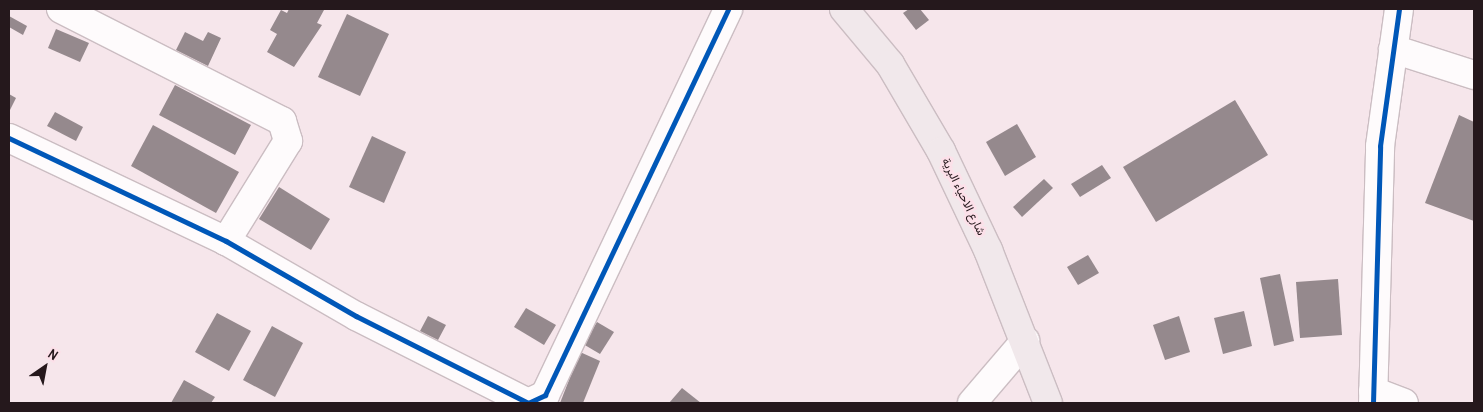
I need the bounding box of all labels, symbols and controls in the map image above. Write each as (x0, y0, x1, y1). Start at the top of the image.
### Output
street label: شارع الاحياء البرية (938, 156, 988, 238)
north arrow (20, 342, 70, 392)
text: N (45, 345, 62, 364)

